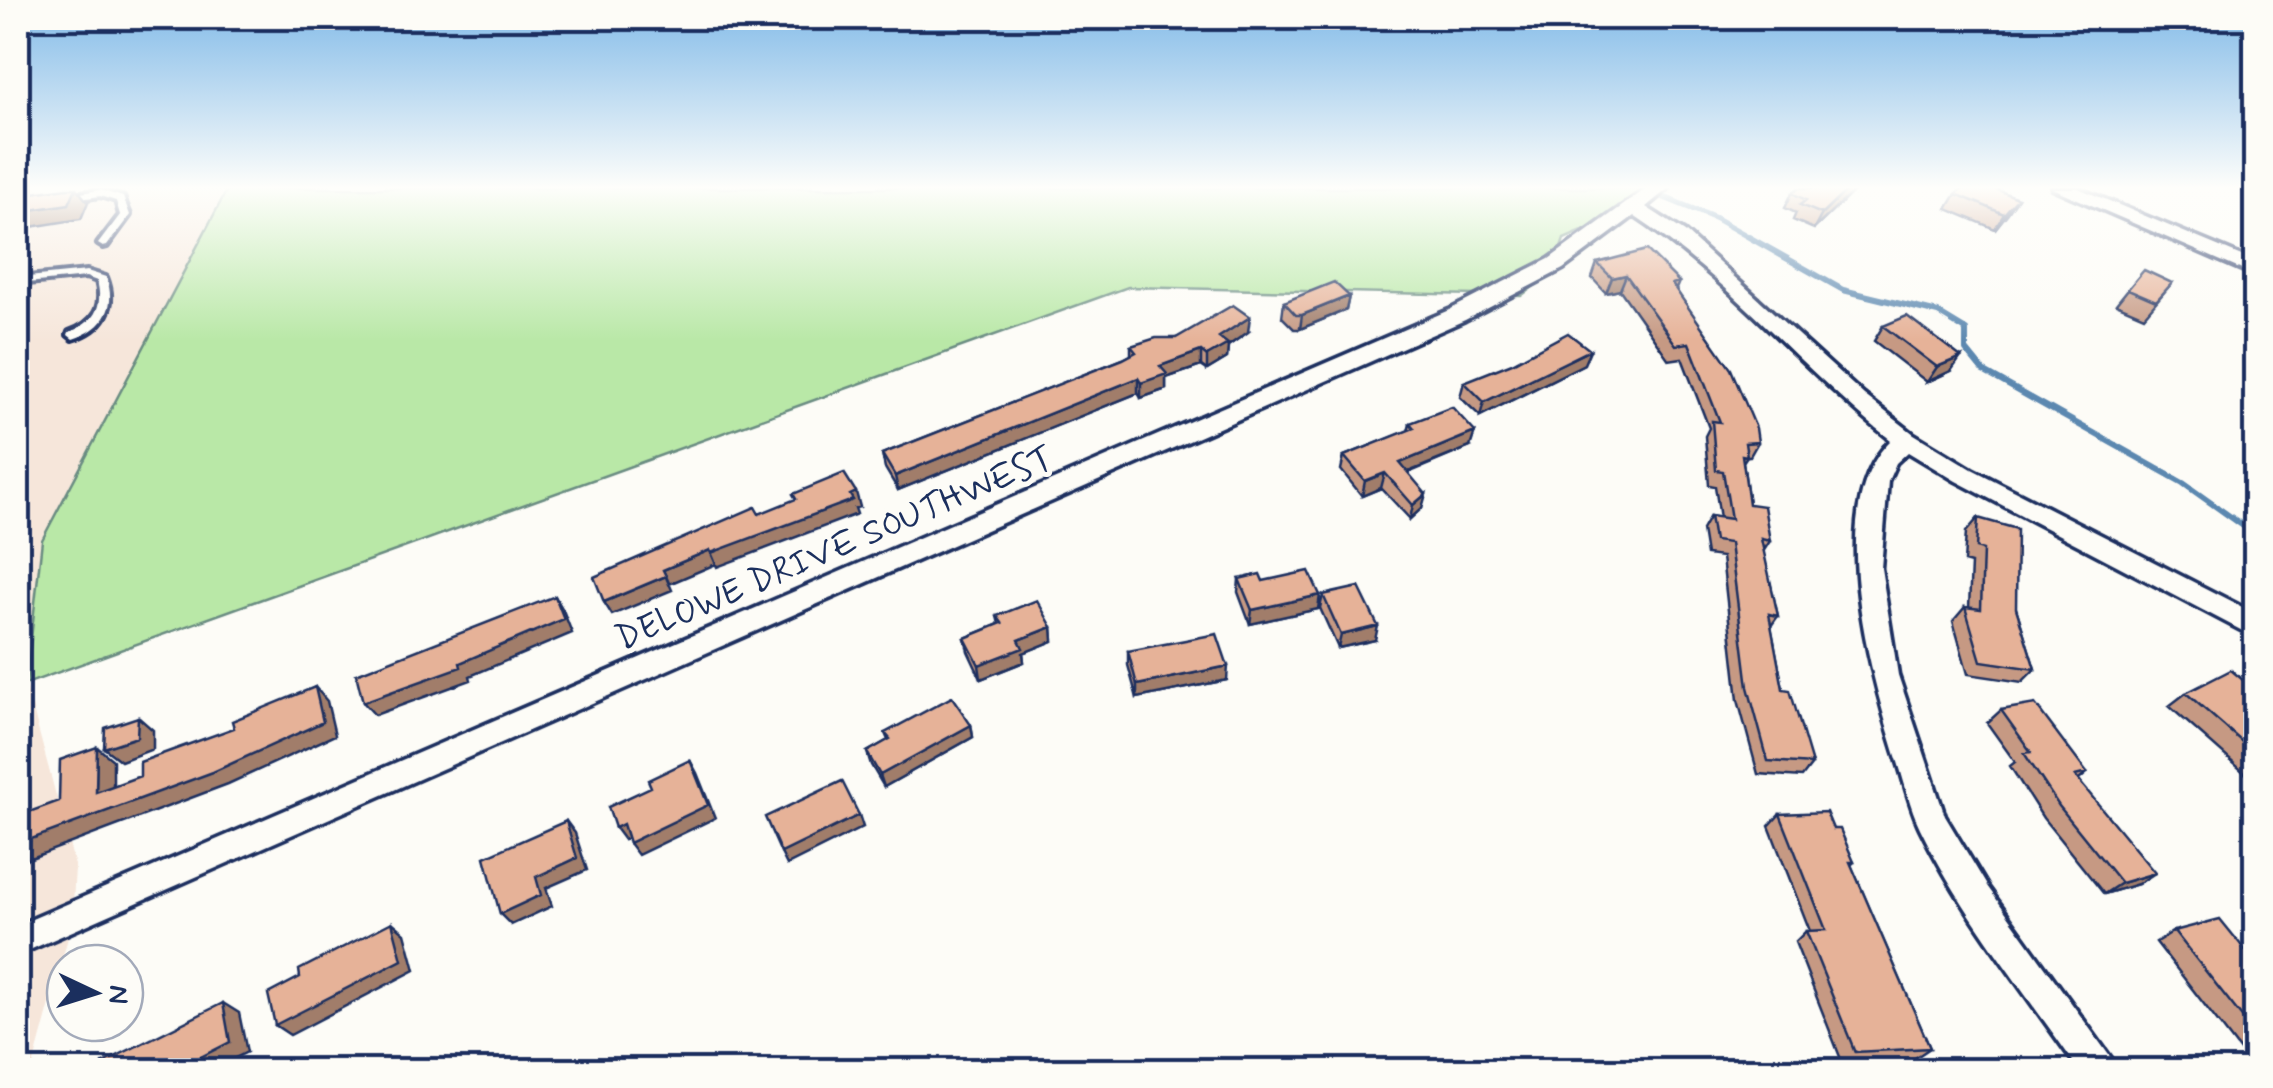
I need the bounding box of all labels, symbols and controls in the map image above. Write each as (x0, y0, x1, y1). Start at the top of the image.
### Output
street label: DELOWE DRIVE SOUTHWEST (609, 435, 1061, 662)
north arrow (45, 943, 145, 1043)
text: N (98, 984, 137, 1005)

